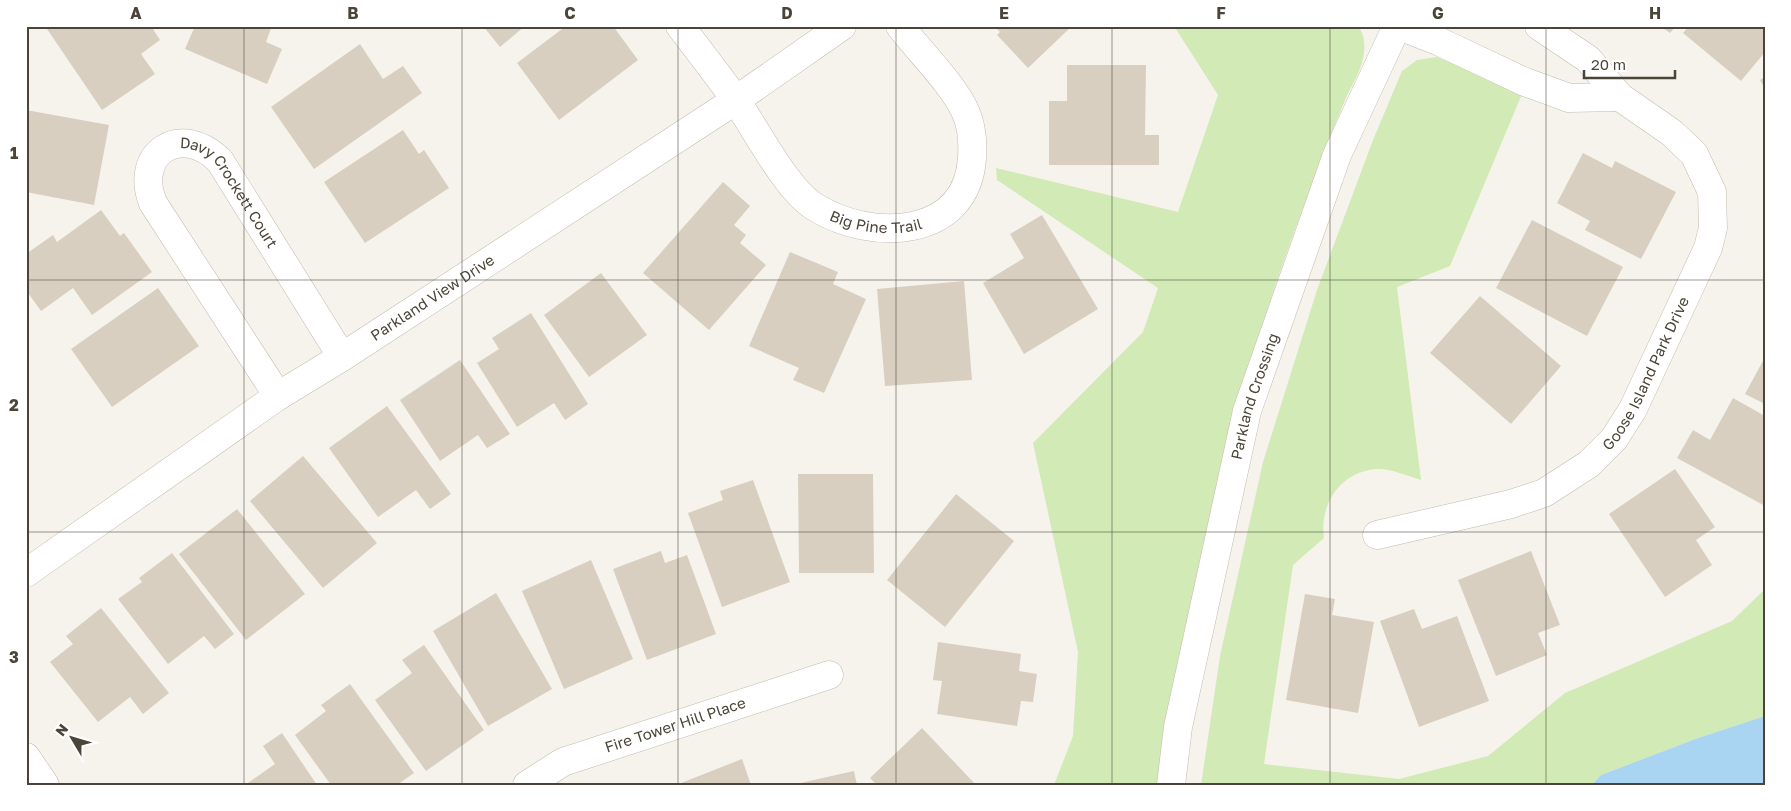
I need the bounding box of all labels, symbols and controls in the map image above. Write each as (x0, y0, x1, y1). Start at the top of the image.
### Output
text: A (130, 3, 142, 23)
text: B (347, 3, 359, 23)
text: C (564, 3, 576, 23)
text: D (781, 3, 793, 23)
text: E (999, 3, 1009, 23)
text: F (1216, 3, 1226, 23)
text: G (1432, 3, 1444, 23)
text: H (1649, 3, 1661, 23)
scale bar (1584, 48, 1675, 80)
text: 20 m (1591, 55, 1626, 73)
street label: Davy Crockett Court (180, 133, 282, 251)
text: 1 (10, 143, 18, 163)
street label: Big Pine Trail (827, 206, 924, 236)
street label: Parkland View Drive (367, 250, 497, 344)
street label: Goose Island Park Drive (1598, 293, 1692, 454)
street label: Parkland Crossing (1227, 330, 1282, 461)
text: 2 (9, 395, 19, 415)
text: 3 (9, 647, 19, 667)
street label: Fire Tower Hill Place (602, 693, 748, 756)
north arrow (48, 714, 98, 764)
text: N (51, 720, 71, 739)

